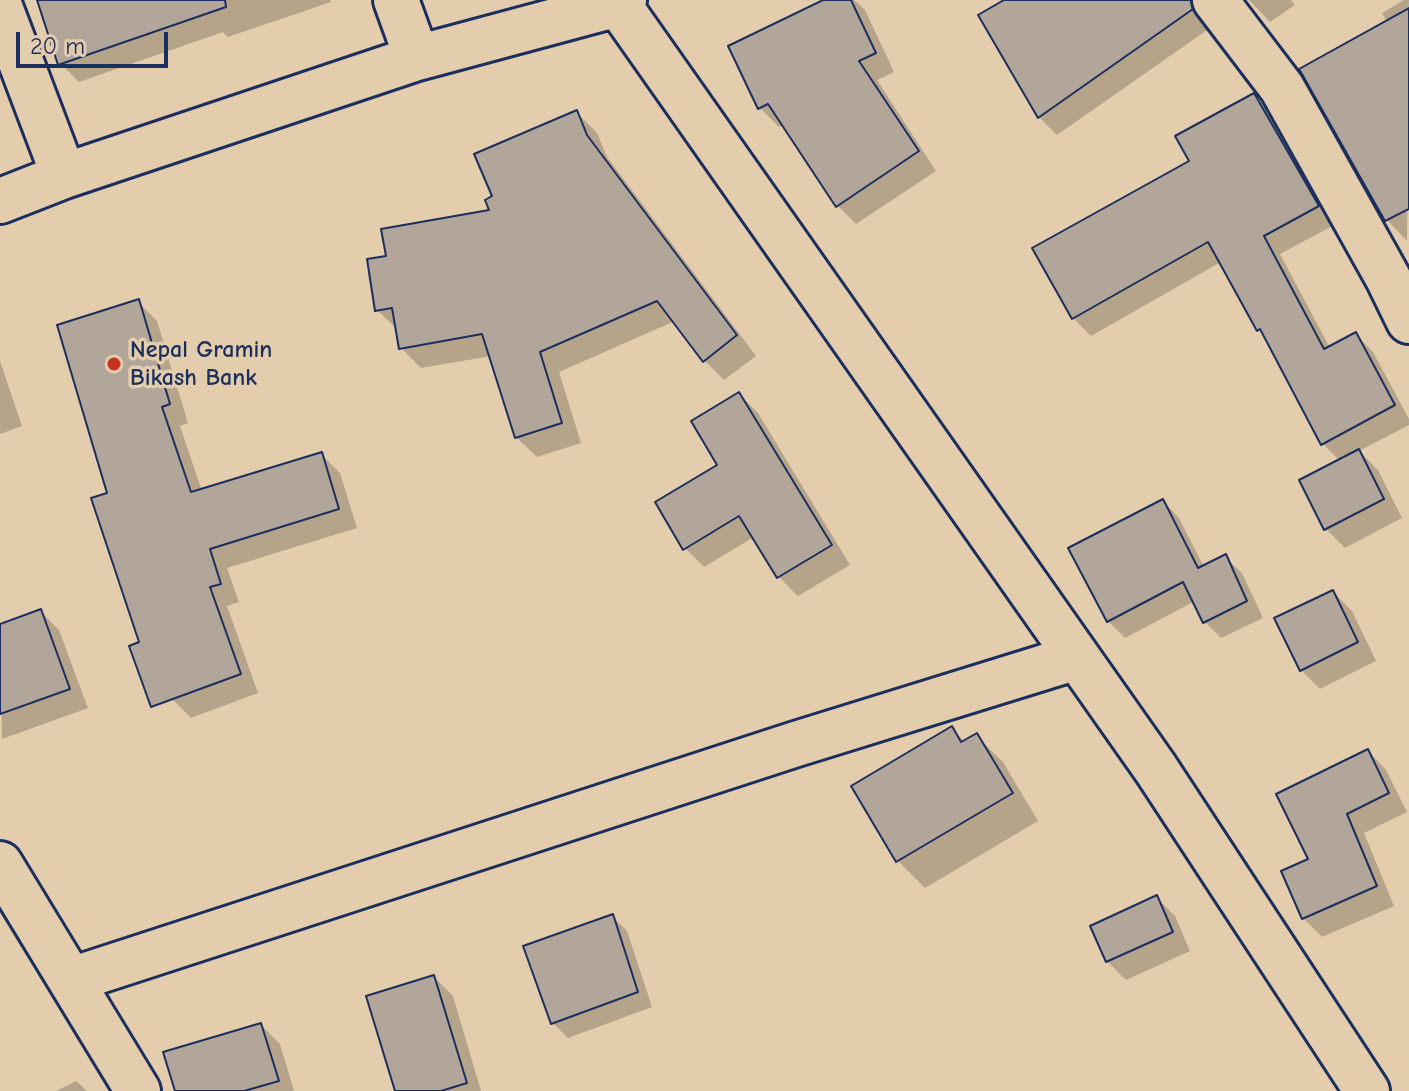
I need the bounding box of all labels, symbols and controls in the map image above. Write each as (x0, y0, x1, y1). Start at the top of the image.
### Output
scale bar (20, 16, 172, 66)
text: 20 m (30, 32, 85, 60)
place label: Nepal Gramin Bikash Bank (130, 336, 272, 392)
marker: Nepal Gramin Bikash Bank (105, 355, 123, 373)

